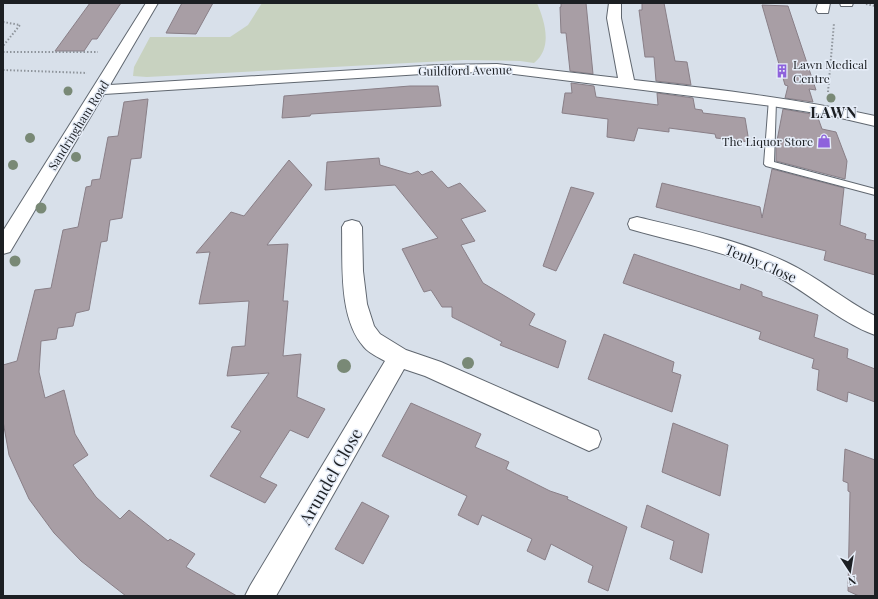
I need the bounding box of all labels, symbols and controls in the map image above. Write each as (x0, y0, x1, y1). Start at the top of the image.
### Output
place label: Lawn Medical Centre (793, 56, 868, 86)
street label: Guildford Avenue (418, 61, 512, 79)
building icon: Lawn Medical Centre (774, 63, 790, 79)
street label: Sandringham Road (44, 77, 112, 173)
district label: LAWN (810, 102, 858, 122)
place label: The Liquor Store (722, 133, 813, 149)
shop icon: The Liquor Store (816, 133, 832, 149)
street label: Tenby Close (722, 239, 800, 287)
street label: Arundel Close (293, 424, 366, 529)
north arrow (830, 551, 870, 591)
text: N (847, 573, 858, 589)

